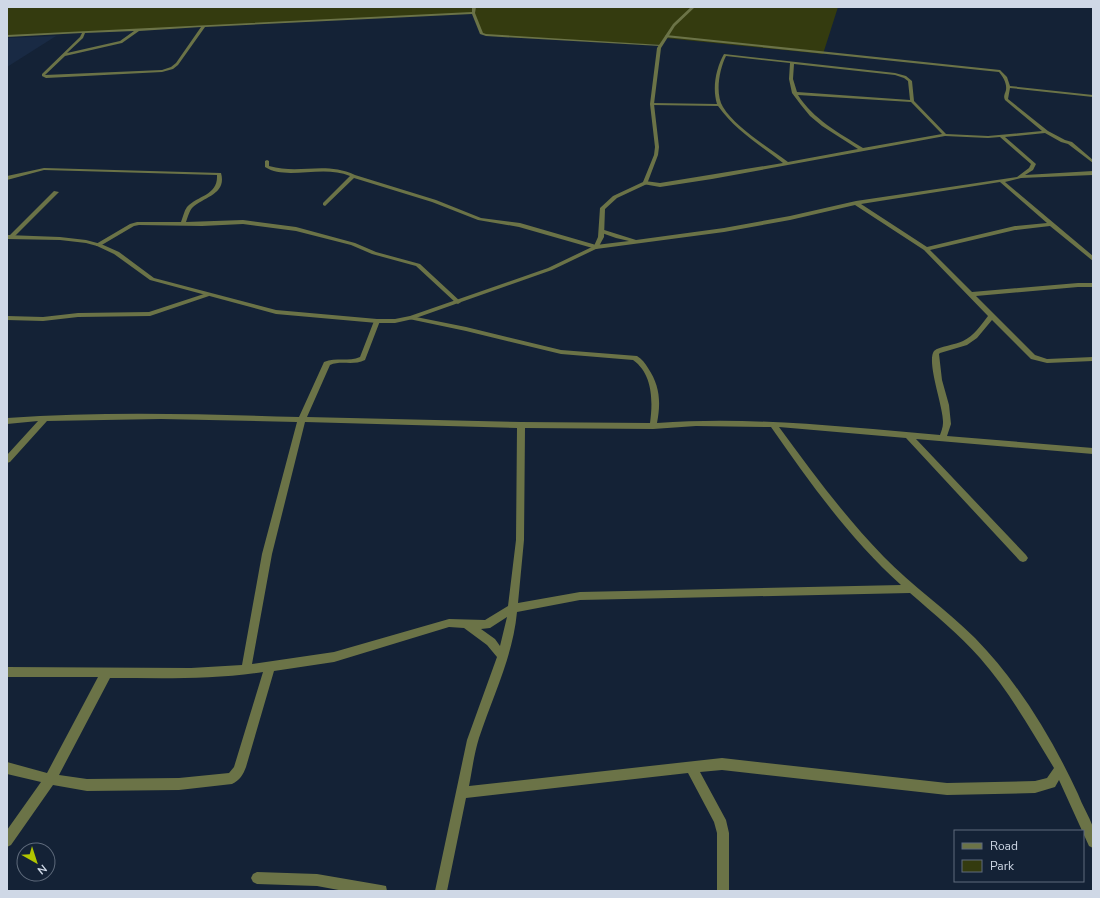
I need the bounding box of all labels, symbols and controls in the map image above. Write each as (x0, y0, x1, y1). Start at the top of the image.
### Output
legend (954, 830, 1084, 882)
text: Road (990, 838, 1018, 854)
north arrow (16, 842, 56, 882)
text: Park (990, 858, 1015, 874)
text: N (34, 861, 50, 878)

